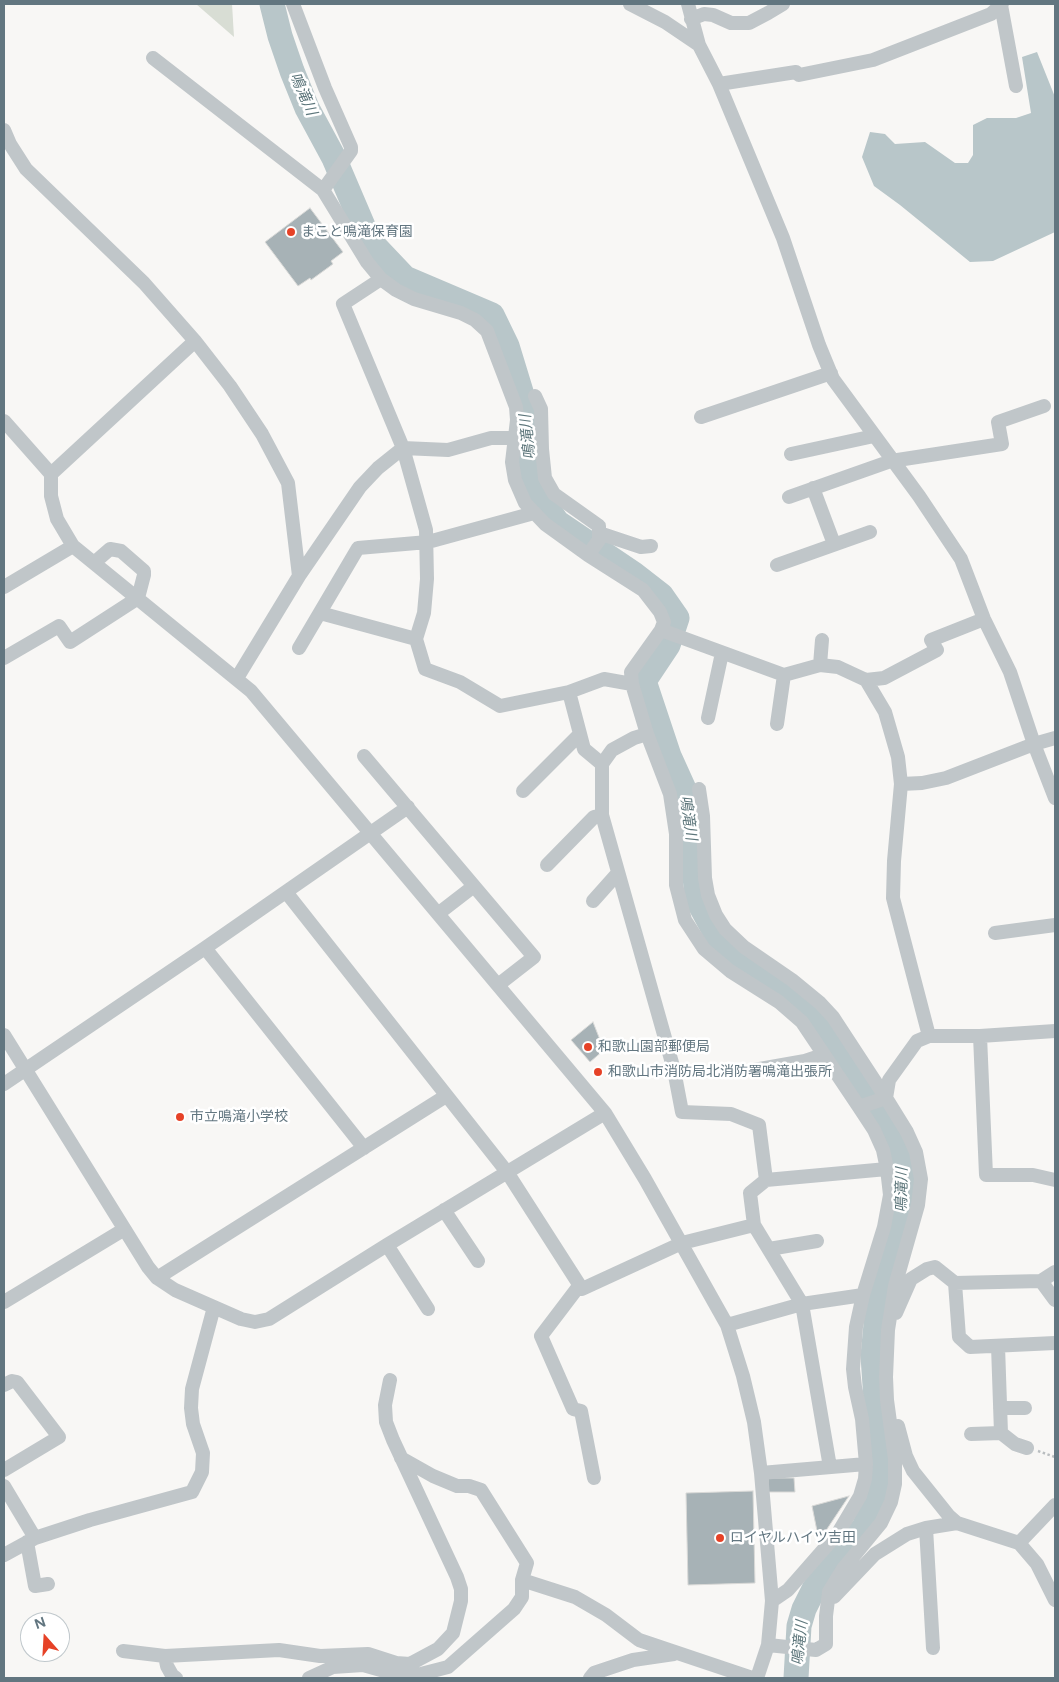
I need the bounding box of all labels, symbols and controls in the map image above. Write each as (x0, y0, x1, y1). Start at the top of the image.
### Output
water label: 鳴滝川 (286, 70, 320, 118)
place label: まこと鳴滝保育園 (301, 224, 413, 240)
marker: まこと鳴滝保育園 (285, 226, 297, 238)
water label: 鳴滝川 (517, 414, 539, 460)
water label: 鳴滝川 (676, 794, 700, 842)
place label: 和歌山園部郵便局 (598, 1039, 710, 1055)
marker: 和歌山園部郵便局 (582, 1041, 594, 1053)
place label: 和歌山市消防局北消防署鳴滝出張所 (608, 1064, 832, 1080)
marker: 和歌山市消防局北消防署鳴滝出張所 (592, 1066, 604, 1078)
place label: 市立鳴滝小学校 (190, 1109, 288, 1125)
marker: 市立鳴滝小学校 (174, 1111, 186, 1123)
water label: 鳴滝川 (893, 1167, 911, 1213)
place label: ロイヤルハイツ吉田 (730, 1530, 856, 1546)
marker: ロイヤルハイツ吉田 (714, 1532, 726, 1544)
north arrow (20, 1612, 70, 1662)
text: N (32, 1613, 48, 1633)
water label: 鳴滝川 (789, 1620, 811, 1666)

